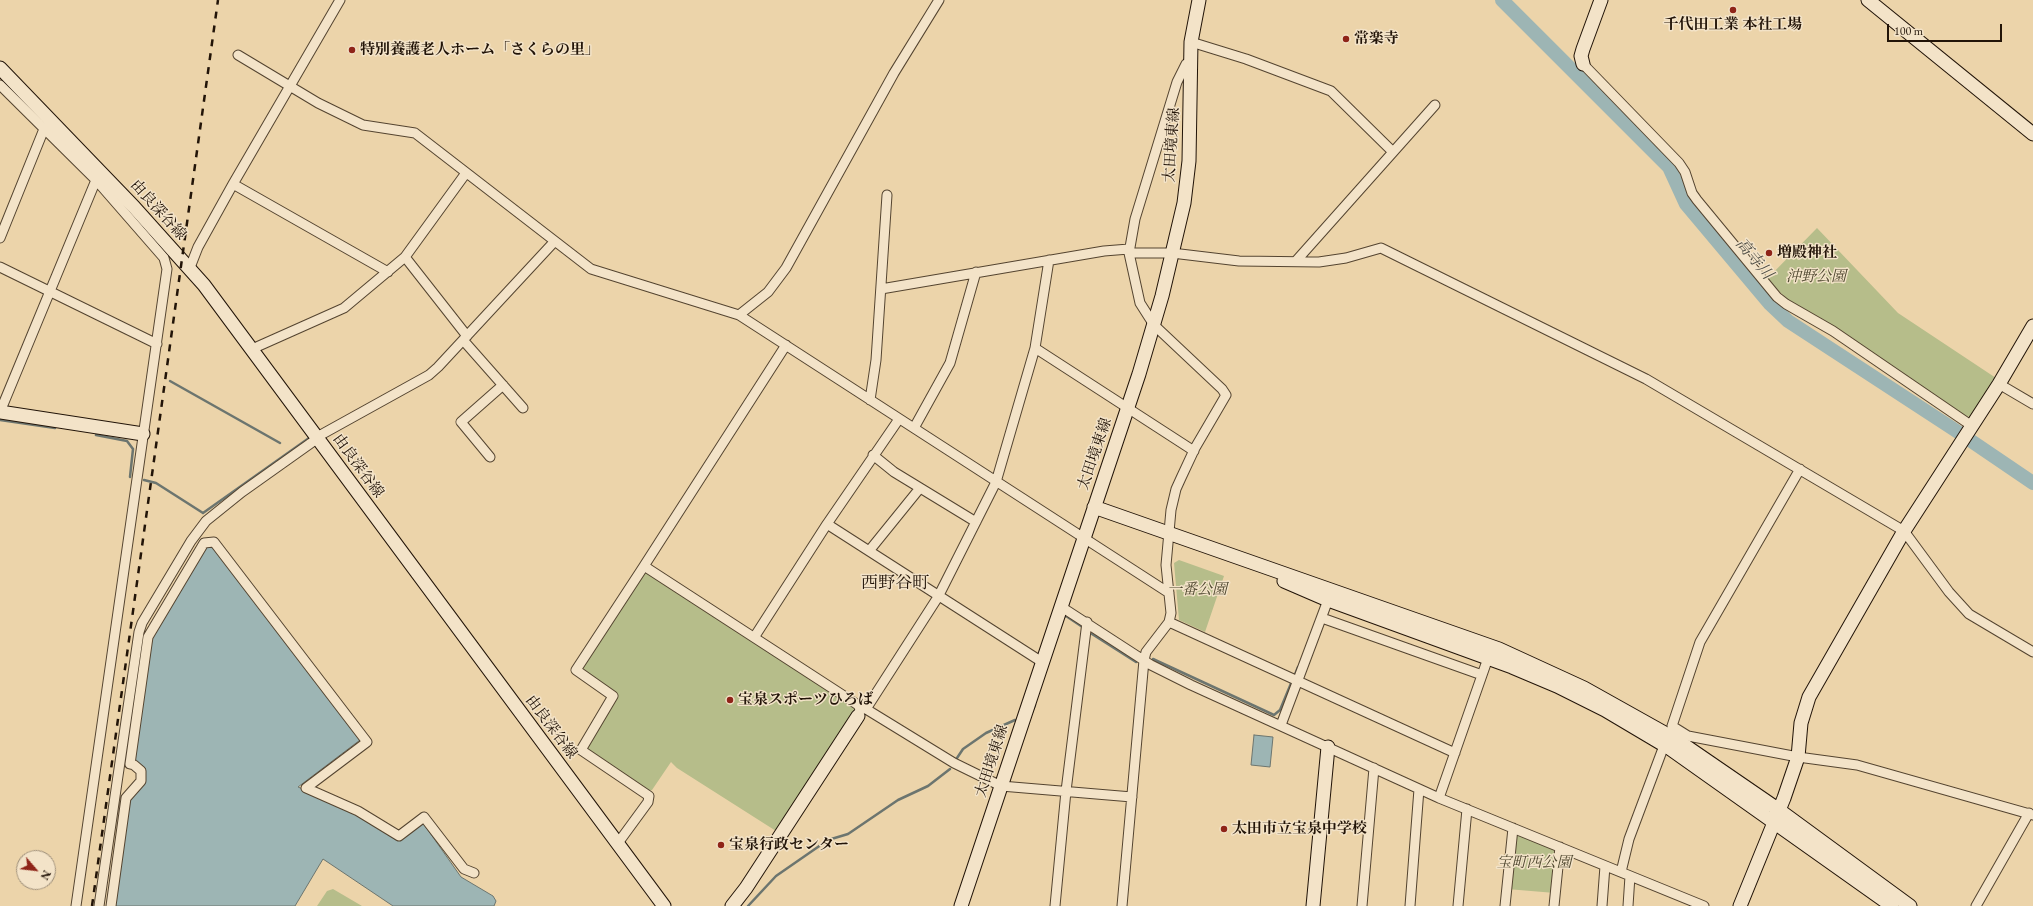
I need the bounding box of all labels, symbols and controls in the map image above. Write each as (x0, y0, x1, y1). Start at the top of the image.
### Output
marker: 千代田工業 本社工場 (1728, 5, 1738, 15)
place label: 千代田工業 本社工場 (1664, 16, 1802, 34)
scale bar (1889, 16, 2004, 42)
text: 100 m (1894, 23, 1923, 39)
place label: 常楽寺 (1354, 30, 1399, 48)
marker: 常楽寺 (1341, 34, 1351, 44)
place label: 特別養護老人ホーム「さくらの里」 (360, 41, 600, 59)
marker: 特別養護老人ホーム「さくらの里」 (347, 45, 357, 55)
street label: 太田境東線 (1160, 107, 1184, 183)
street label: 由良深谷線 (126, 176, 190, 244)
water label: 高寺川 (1731, 234, 1777, 284)
place label: 増殿神社 (1777, 244, 1837, 262)
marker: 増殿神社 (1764, 248, 1774, 258)
park label: 沖野公園 (1786, 268, 1846, 286)
street label: 太田境東線 (1074, 416, 1116, 492)
street label: 由良深谷線 (329, 430, 387, 502)
district label: 西野谷町 (861, 573, 929, 593)
park label: 一番公園 (1167, 581, 1227, 599)
place label: 宝泉スポーツひろば (738, 691, 873, 709)
street label: 由良深谷線 (521, 692, 581, 762)
marker: 宝泉スポーツひろば (725, 695, 735, 705)
street label: 太田境東線 (972, 723, 1012, 799)
place label: 太田市立宝泉中学校 (1232, 820, 1367, 838)
marker: 太田市立宝泉中学校 (1219, 824, 1229, 834)
place label: 宝泉行政センター (729, 836, 849, 854)
marker: 宝泉行政センター (716, 840, 726, 850)
north arrow (16, 850, 56, 890)
park label: 宝町西公園 (1497, 854, 1571, 872)
text: N (37, 868, 54, 882)

